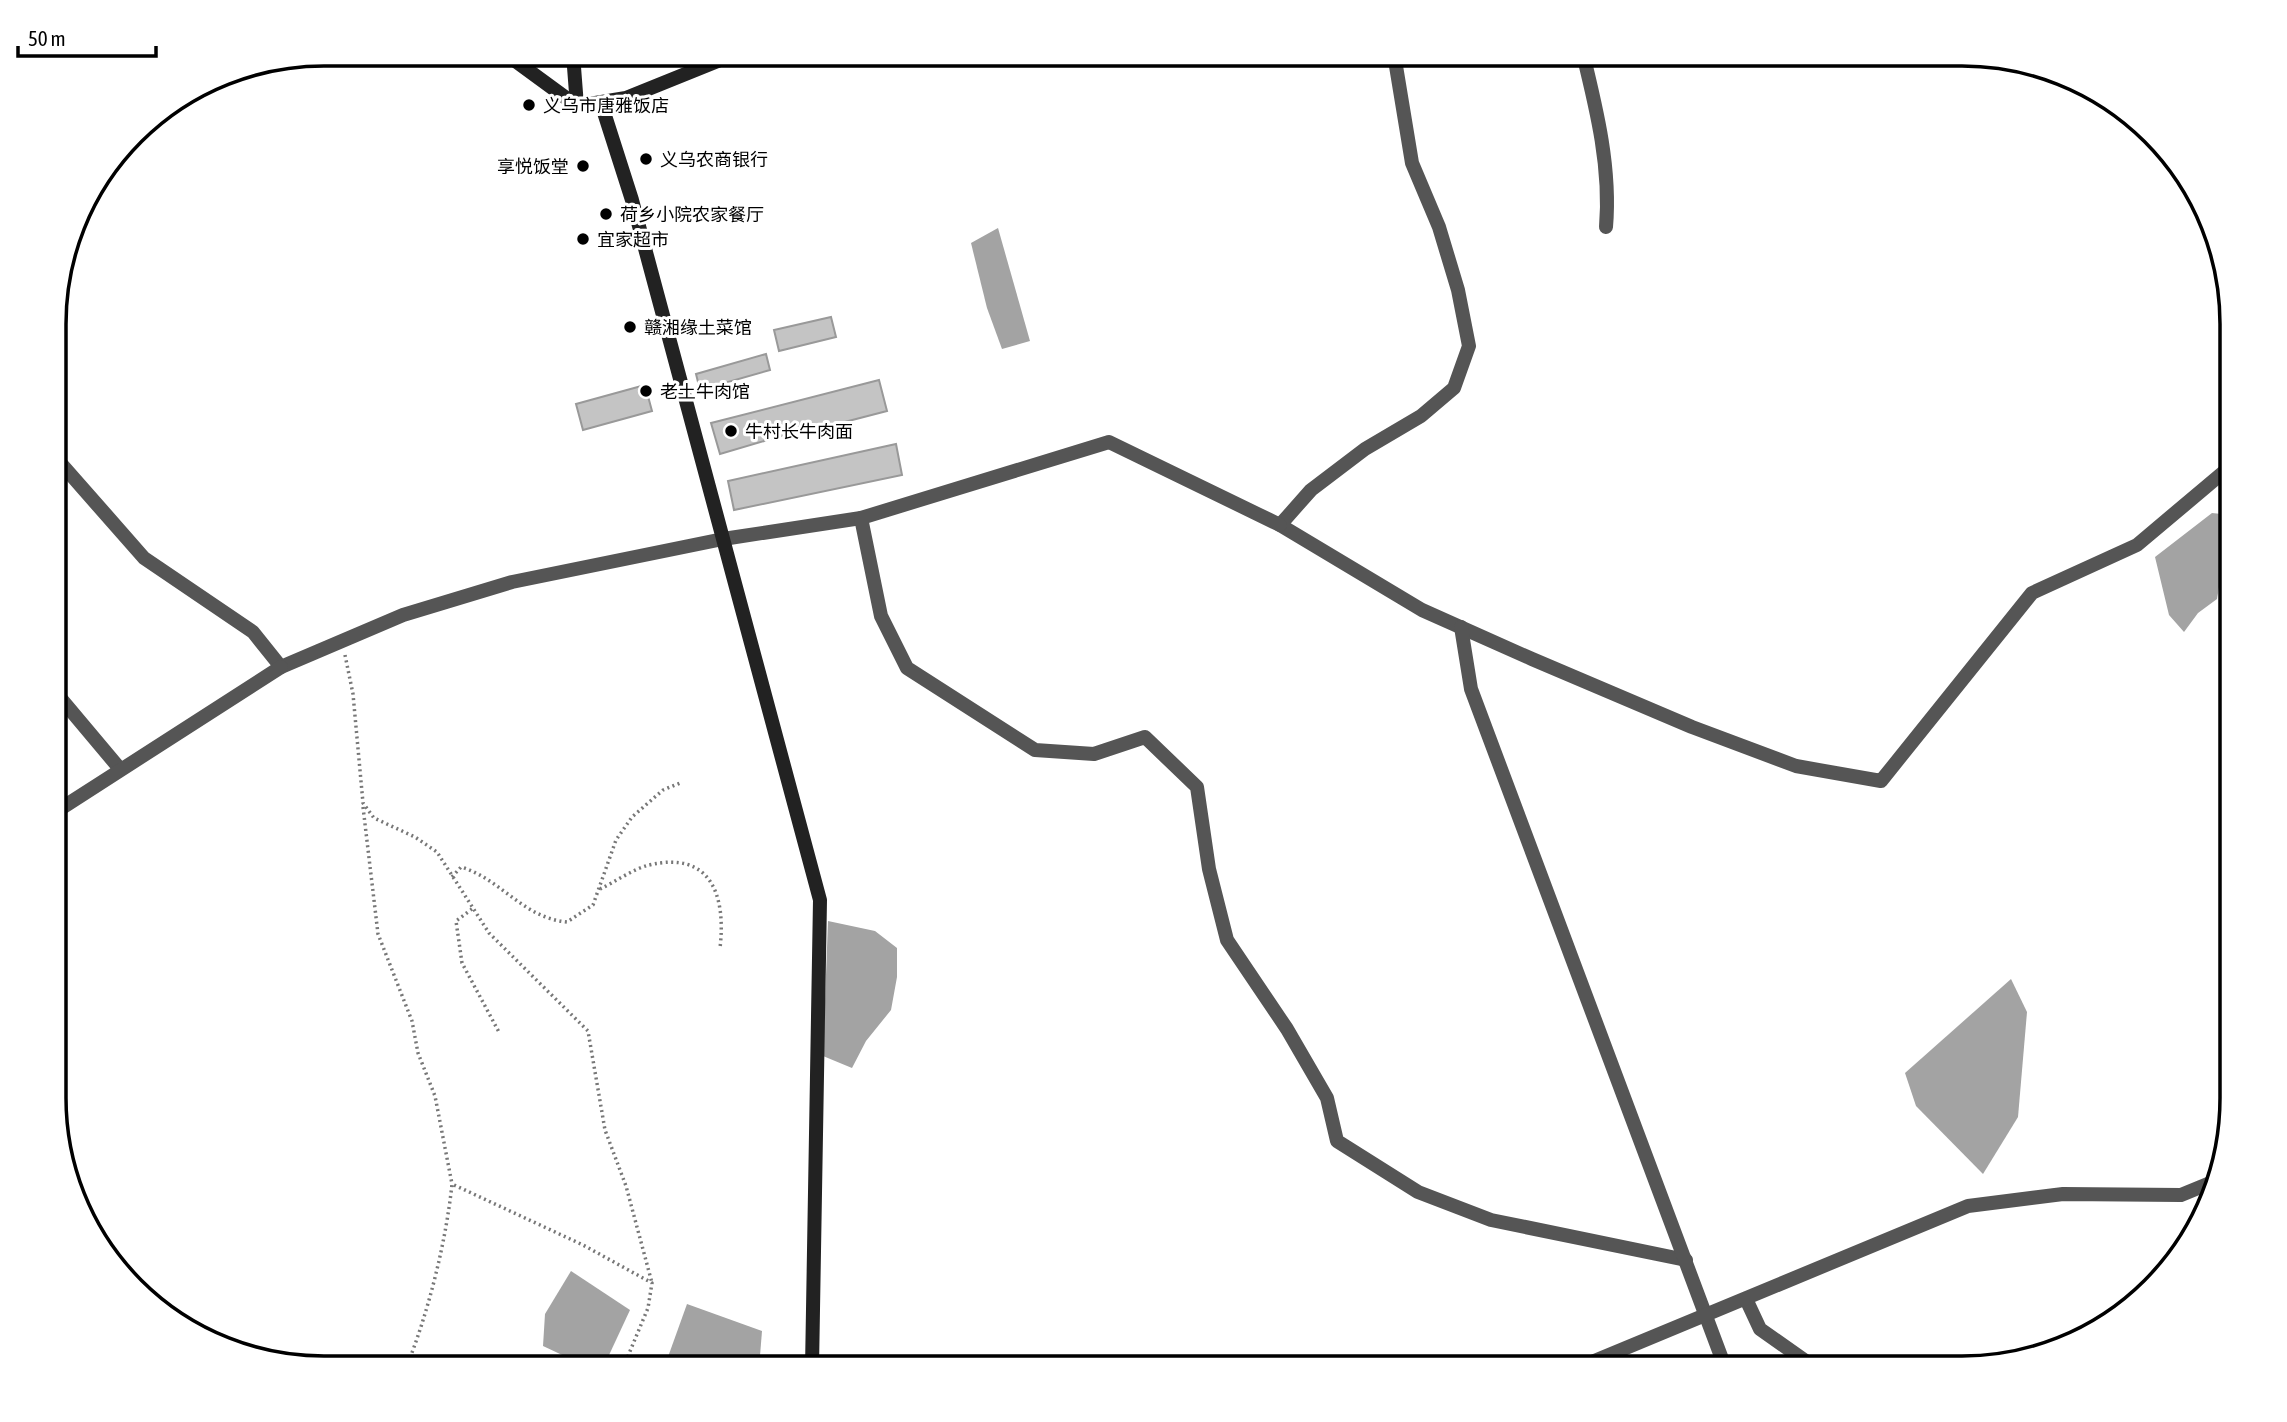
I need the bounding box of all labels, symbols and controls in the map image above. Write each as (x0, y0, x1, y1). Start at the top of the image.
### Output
scale bar (18, 14, 156, 58)
text: 50 m (28, 26, 66, 50)
place label: 义乌市唐雅饭店 (543, 95, 669, 116)
marker: 义乌市唐雅饭店 (521, 97, 537, 113)
place label: 义乌农商银行 (660, 149, 768, 170)
marker: 义乌农商银行 (638, 151, 654, 167)
place label: 享悦饭堂 (497, 156, 569, 177)
marker: 享悦饭堂 (575, 158, 591, 174)
place label: 荷乡小院农家餐厅 (620, 204, 764, 225)
marker: 荷乡小院农家餐厅 (598, 206, 614, 222)
place label: 宜家超市 (597, 229, 669, 250)
marker: 宜家超市 (575, 231, 591, 247)
place label: 赣湘缘土菜馆 (644, 317, 752, 338)
marker: 赣湘缘土菜馆 (622, 319, 638, 335)
place label: 老土牛肉馆 (660, 381, 750, 402)
marker: 老土牛肉馆 (638, 383, 654, 399)
place label: 牛村长牛肉面 (745, 421, 853, 442)
marker: 牛村长牛肉面 (723, 423, 739, 439)

